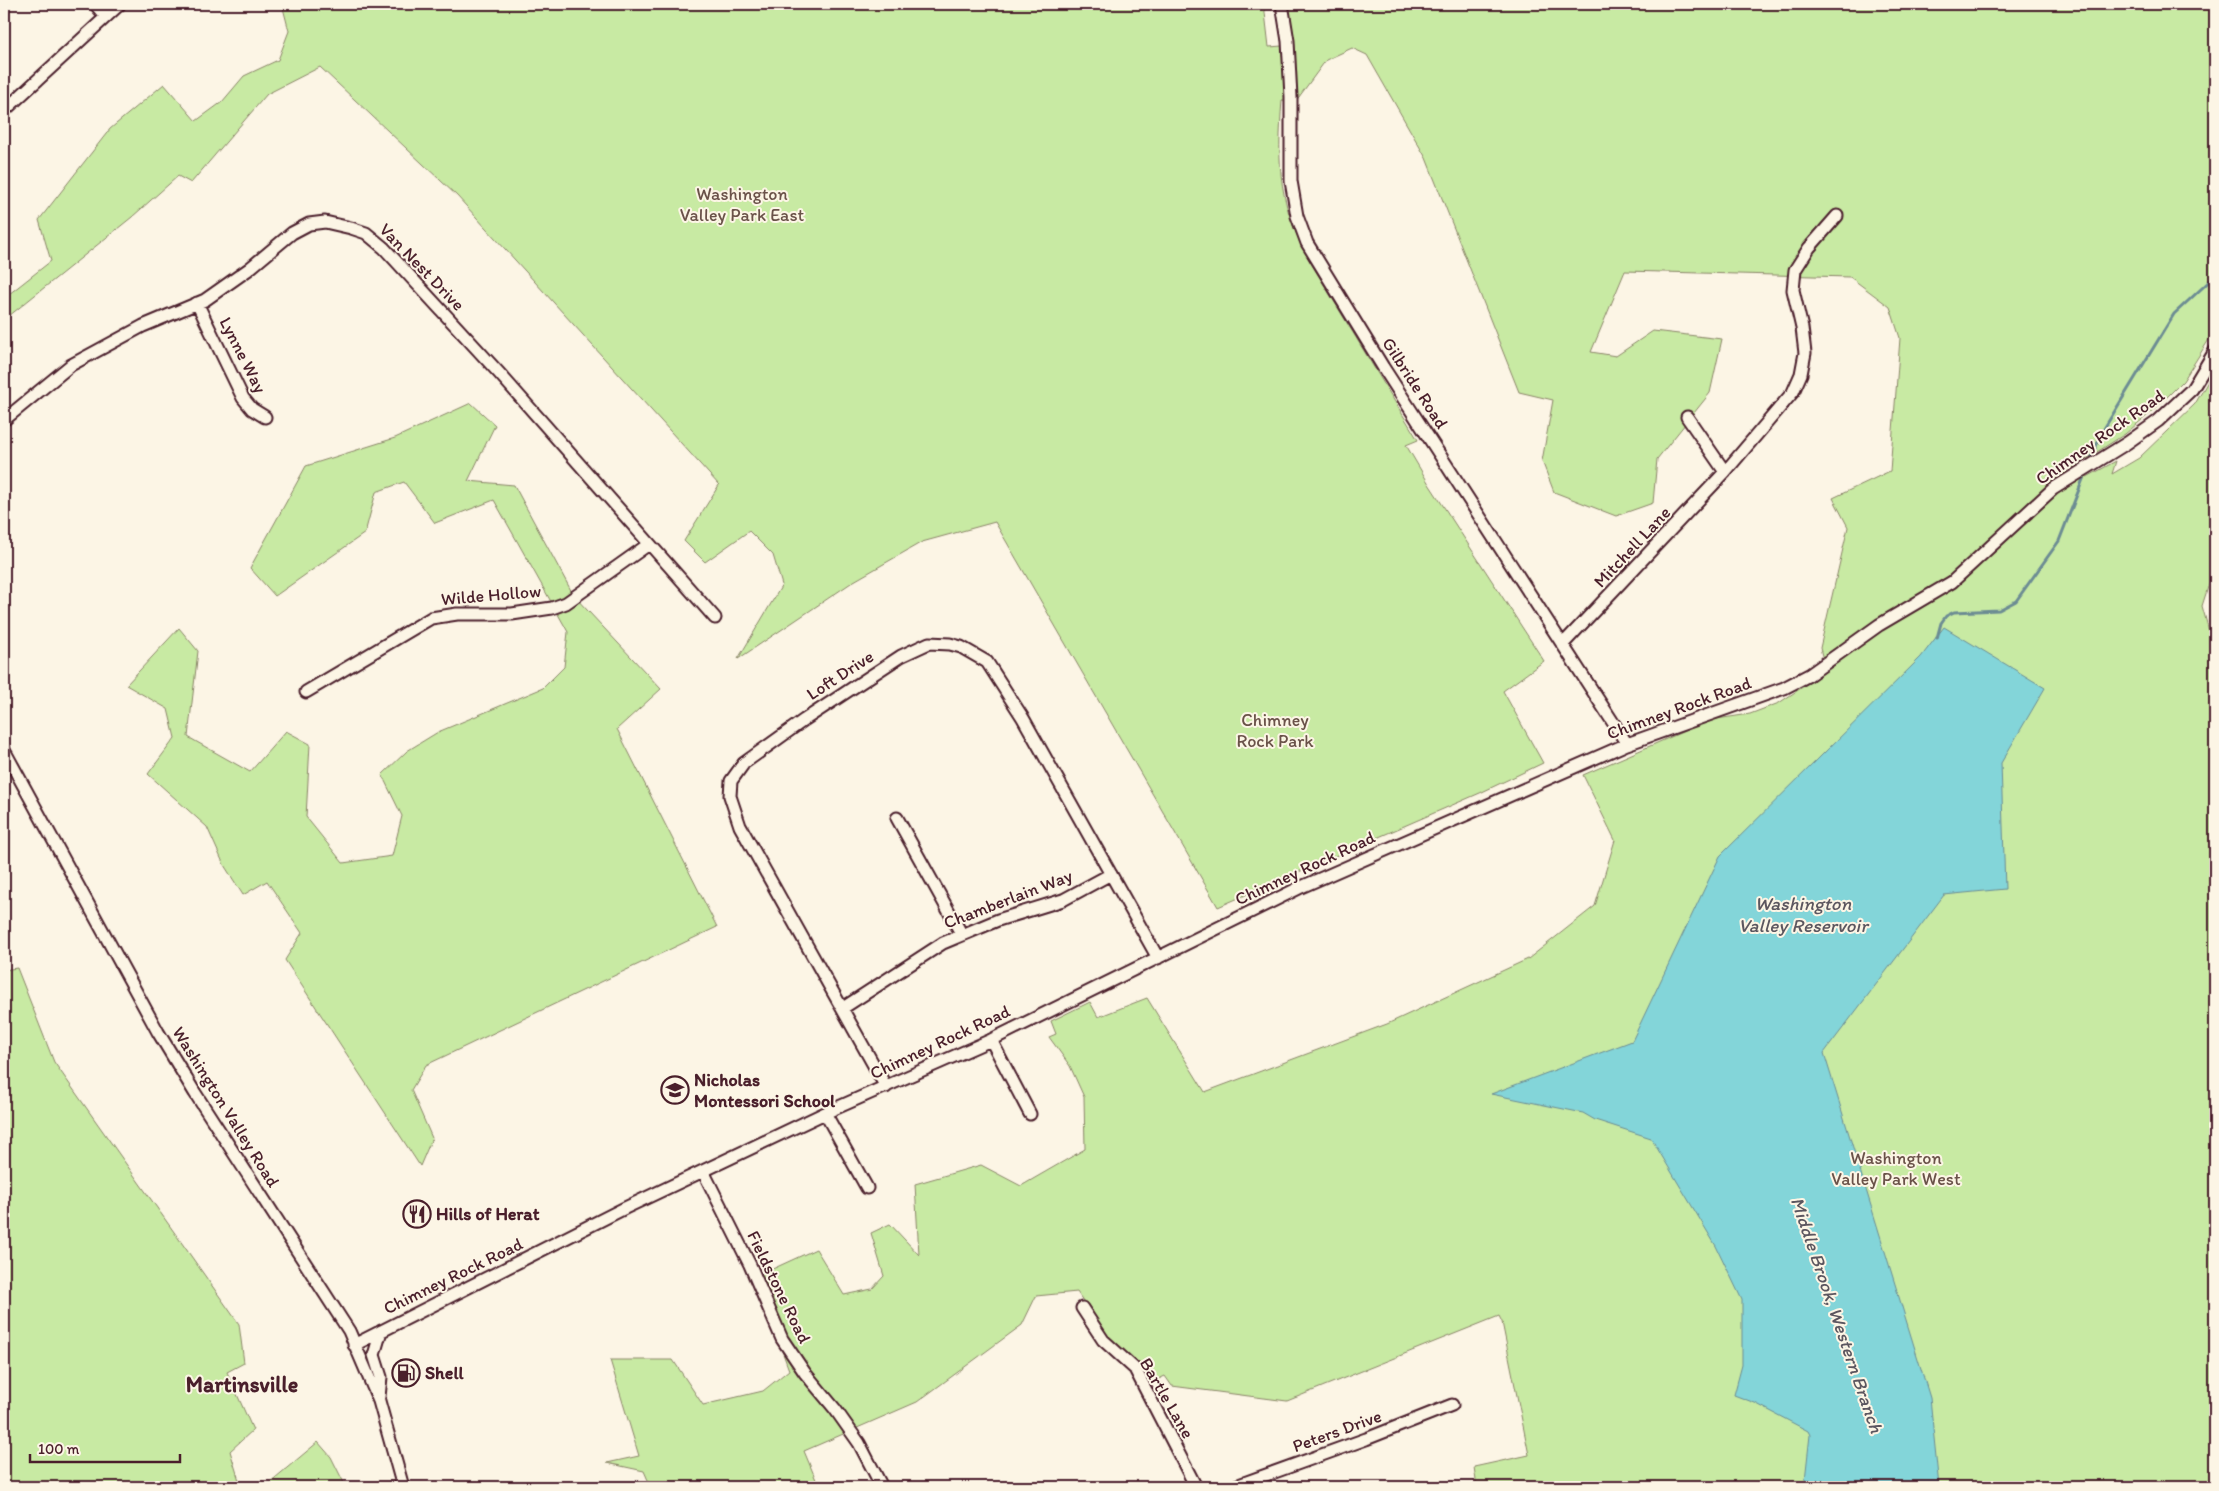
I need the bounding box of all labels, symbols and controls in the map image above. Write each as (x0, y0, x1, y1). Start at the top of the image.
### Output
park label: Washington Valley Park East (680, 183, 805, 226)
street label: Van Nest Drive (375, 219, 469, 315)
street label: Lynne Way (215, 313, 272, 397)
street label: Gilbride Road (1377, 333, 1453, 433)
street label: Chimney Rock Road (2031, 384, 2169, 490)
street label: Mitchell Lane (1589, 502, 1675, 592)
street label: Wilde Hollow (440, 580, 542, 610)
street label: Loft Drive (802, 645, 878, 705)
street label: Chimney Rock Road (1604, 672, 1754, 744)
park label: Chimney Rock Park (1236, 709, 1314, 752)
street label: Chimney Rock Road (1231, 826, 1379, 910)
street label: Chamberlain Way (940, 864, 1076, 934)
water label: Washington Valley Reservoir (1738, 892, 1870, 937)
street label: Chimney Rock Road (866, 1000, 1014, 1084)
street label: Washington Valley Road (168, 1023, 284, 1191)
place label: Nicholas Montessori School (694, 1069, 836, 1112)
school or university icon: Nicholas Montessori School (660, 1075, 690, 1105)
park label: Washington Valley Park West (1831, 1147, 1961, 1190)
water label: Middle Brook, Western Branch (1786, 1194, 1889, 1437)
restaurant icon: Hills of Herat (402, 1199, 432, 1229)
place label: Hills of Herat (436, 1203, 540, 1225)
street label: Fieldstone Road (742, 1227, 816, 1347)
street label: Chimney Rock Road (380, 1233, 526, 1319)
street label: Bartle Lane (1135, 1354, 1199, 1442)
fuel station icon: Shell (391, 1358, 421, 1388)
place label: Shell (425, 1362, 464, 1384)
district label: Martinsville (186, 1371, 298, 1398)
street label: Peters Drive (1289, 1405, 1385, 1457)
scale bar (30, 1431, 180, 1463)
text: 100 m (38, 1440, 80, 1458)

